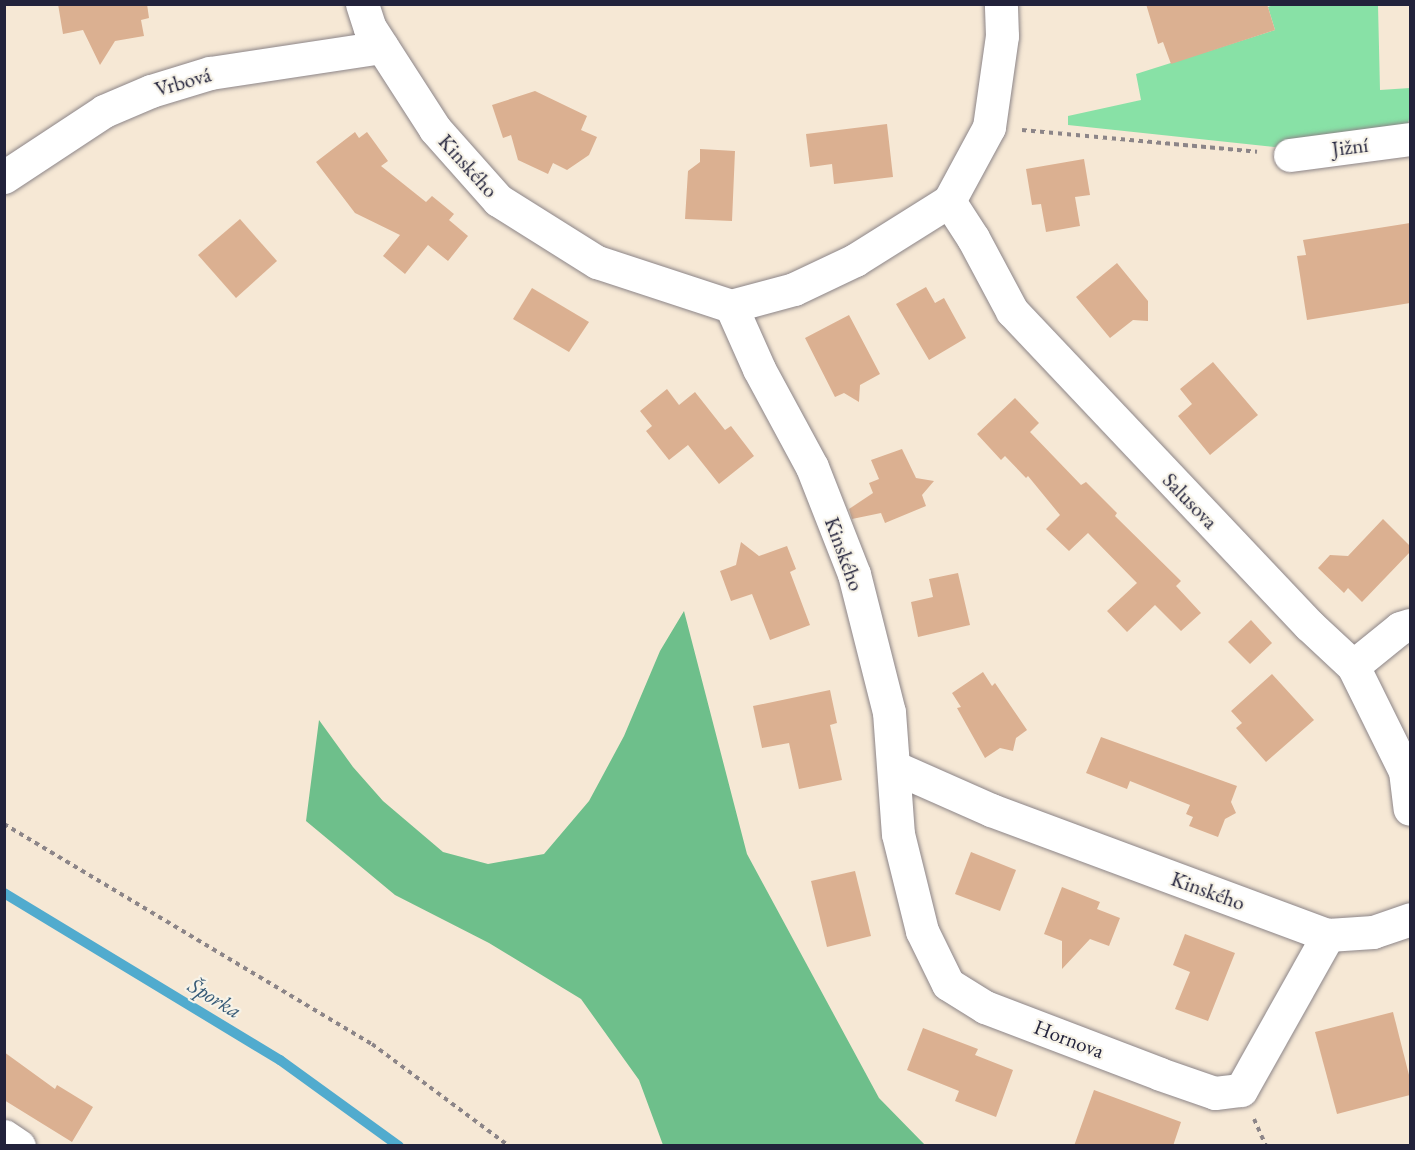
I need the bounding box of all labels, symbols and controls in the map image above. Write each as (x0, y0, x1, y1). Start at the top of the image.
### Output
street label: Vrbová (152, 62, 214, 102)
street label: Kinského (433, 129, 503, 203)
street label: Jižní (1330, 132, 1370, 162)
street label: Salusova (1157, 468, 1223, 534)
street label: Kinského (819, 514, 869, 594)
street label: Kinského (1168, 866, 1248, 916)
water label: Šporka (184, 972, 246, 1024)
street label: Hornova (1030, 1014, 1108, 1064)

